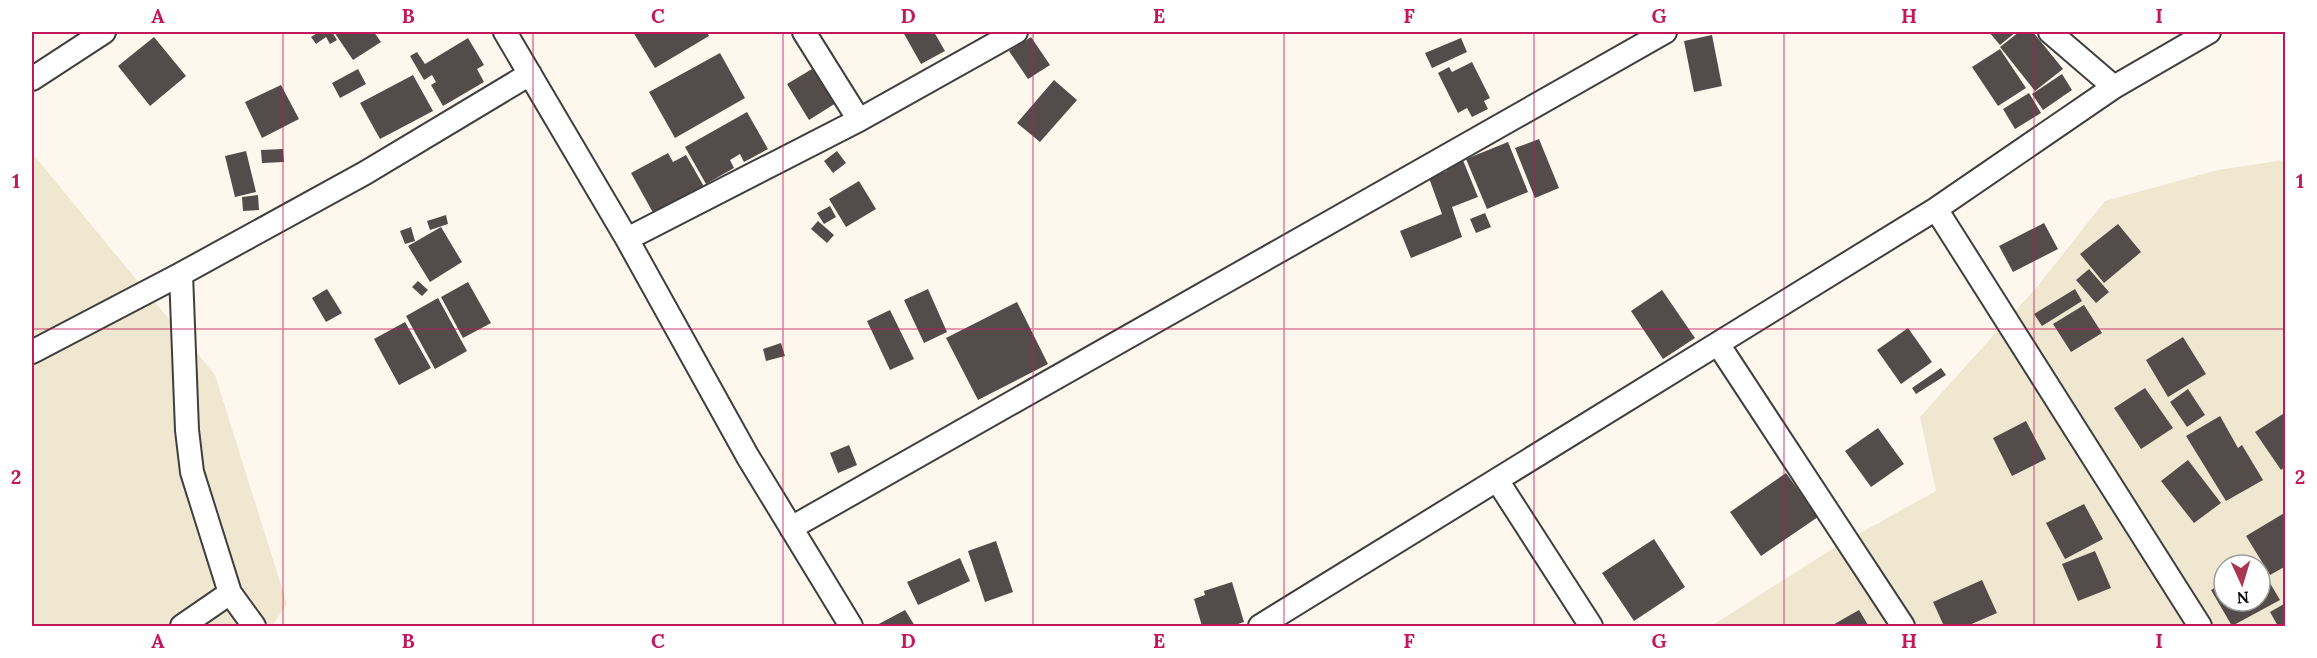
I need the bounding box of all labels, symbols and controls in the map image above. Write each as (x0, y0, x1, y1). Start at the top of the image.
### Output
text: A (151, 3, 165, 28)
text: B (401, 3, 415, 28)
text: C (651, 3, 665, 28)
text: D (900, 3, 916, 28)
text: E (1153, 3, 1165, 28)
text: F (1403, 3, 1415, 28)
text: G (1651, 3, 1667, 28)
text: H (1901, 3, 1917, 28)
text: I (2155, 3, 2163, 28)
text: 1 (12, 168, 20, 193)
text: 1 (2296, 168, 2304, 193)
text: 2 (11, 464, 21, 489)
text: 2 (2295, 464, 2305, 489)
north arrow (2212, 553, 2272, 613)
text: N (2236, 588, 2250, 608)
text: A (151, 628, 165, 653)
text: B (401, 628, 415, 653)
text: C (651, 628, 665, 653)
text: D (900, 628, 916, 653)
text: E (1153, 628, 1165, 653)
text: F (1403, 628, 1415, 653)
text: G (1651, 628, 1667, 653)
text: H (1901, 628, 1917, 653)
text: I (2155, 628, 2163, 653)

